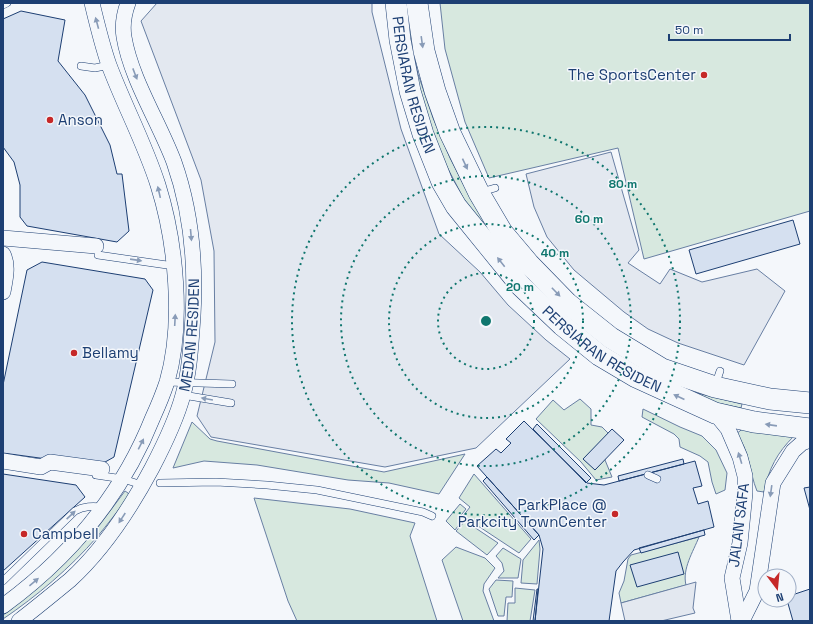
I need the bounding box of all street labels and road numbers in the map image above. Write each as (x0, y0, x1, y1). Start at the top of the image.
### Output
street label: PERSIARAN RESIDEN (388, 15, 440, 156)
street label: MEDAN RESIDEN (174, 278, 203, 393)
street label: PERSIARAN RESIDEN (539, 301, 664, 396)
street label: JALAN SAFA (724, 481, 753, 568)

